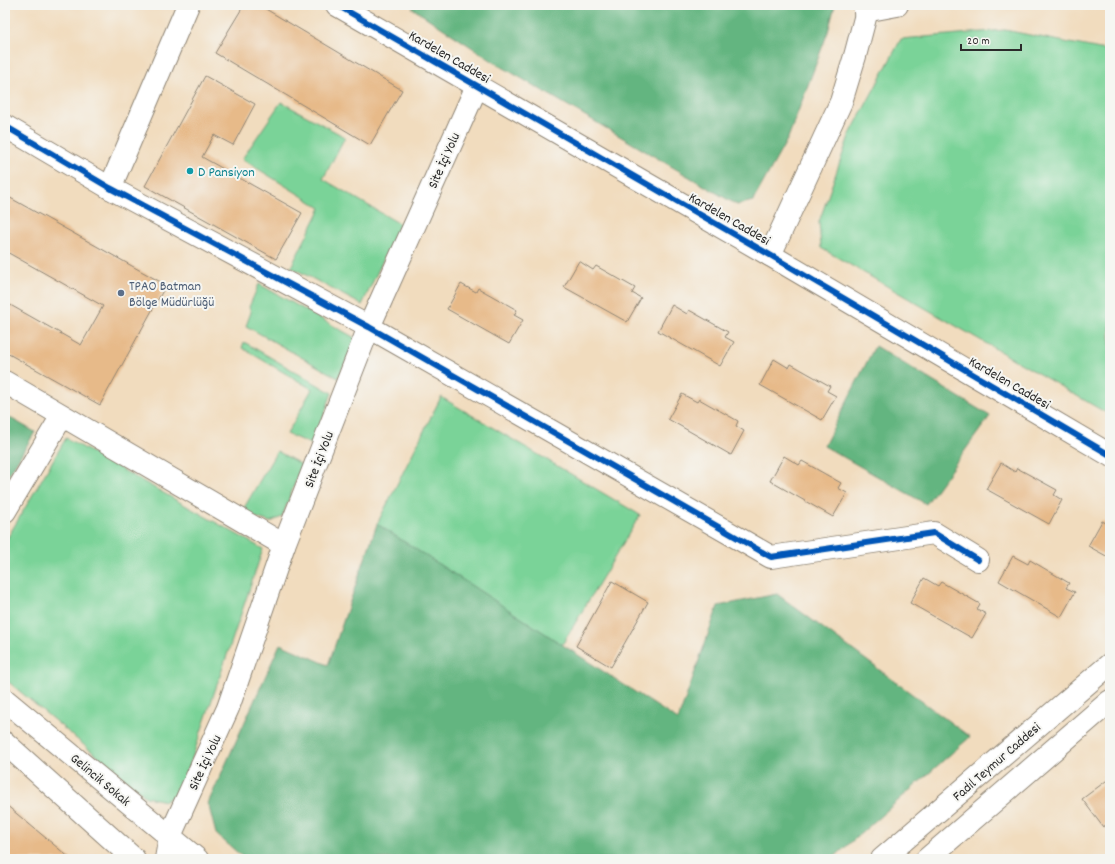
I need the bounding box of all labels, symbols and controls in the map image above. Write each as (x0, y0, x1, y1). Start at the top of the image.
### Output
street label: Kardelen Caddesi (404, 26, 494, 89)
scale bar (961, 26, 1021, 52)
text: 20 m (967, 33, 990, 50)
street label: Site İçi Yolu (424, 130, 466, 192)
place label: D Pansiyon (198, 163, 255, 183)
marker: D Pansiyon (185, 166, 195, 176)
street label: Kardelen Caddesi (684, 188, 774, 251)
place label: TPAO Batman Bölge Müdürlüğü (129, 277, 214, 313)
marker: TPAO Batman Bölge Müdürlüğü (116, 288, 126, 298)
street label: Kardelen Caddesi (964, 352, 1054, 415)
street label: Site İçi Yolu (300, 428, 340, 491)
street label: Fadıl Teymur Caddesi (949, 718, 1046, 807)
street label: Site İçi Yolu (184, 732, 227, 794)
street label: Gelincik Sokak (65, 749, 134, 812)

